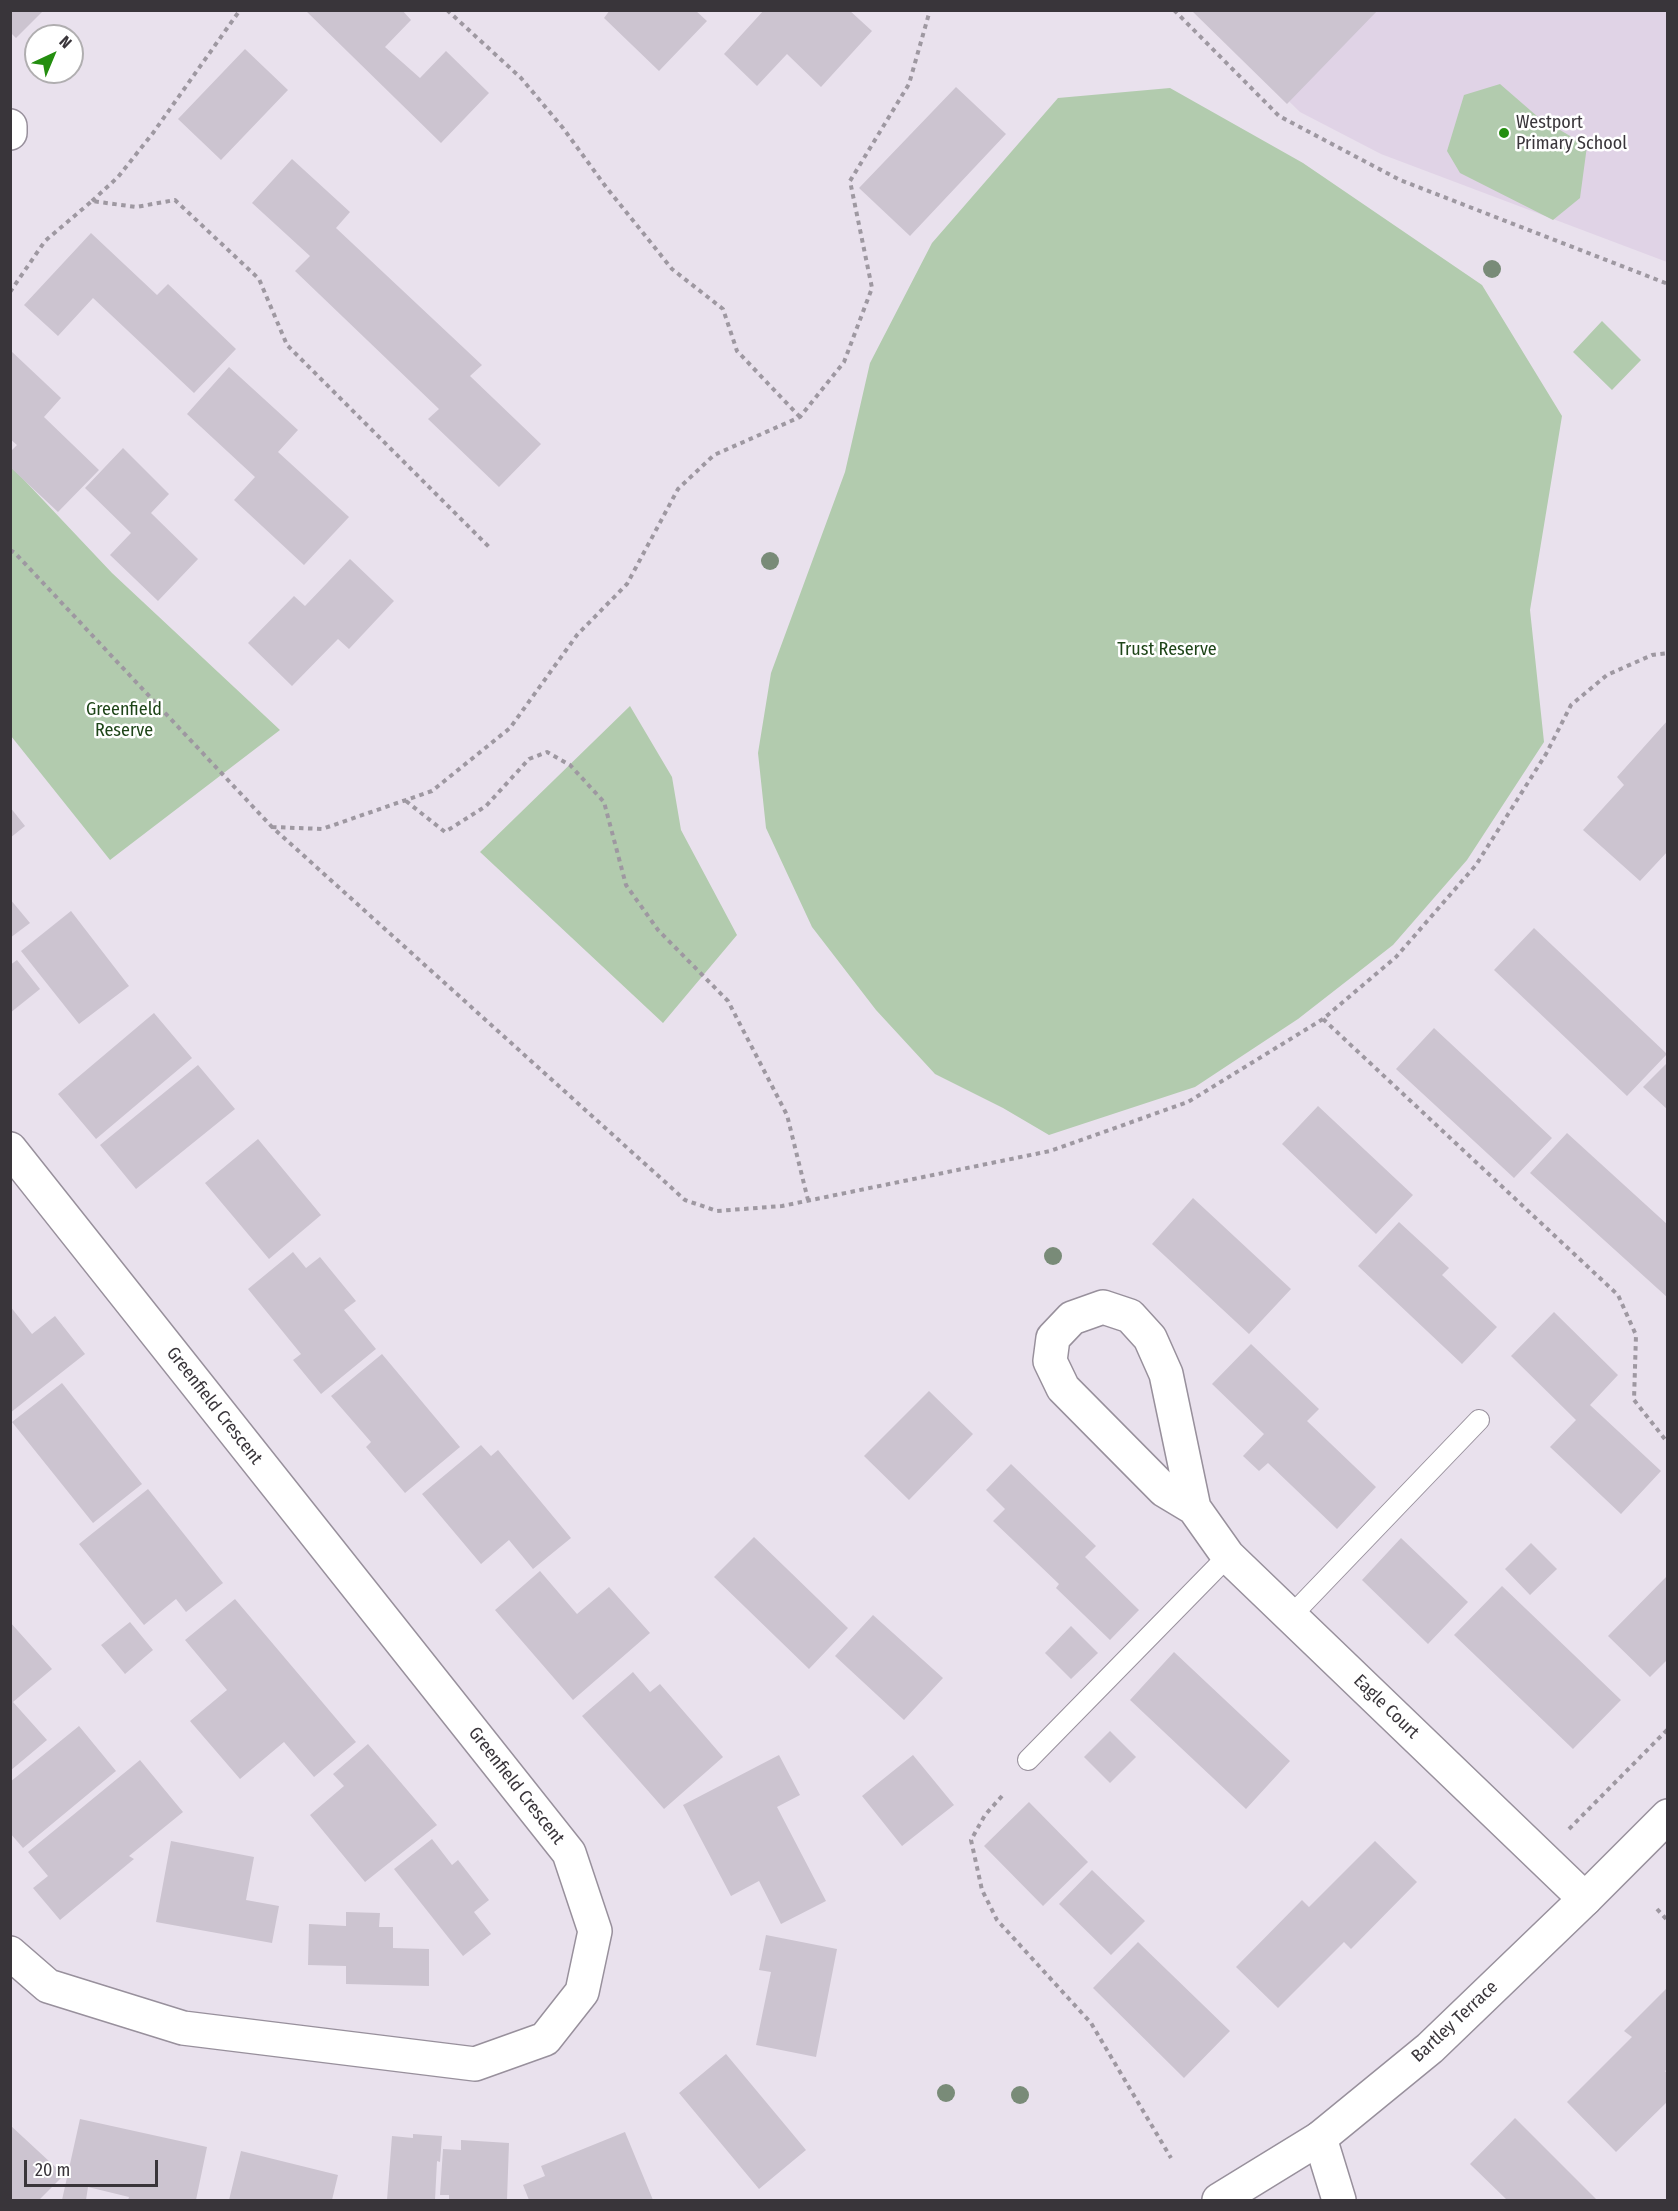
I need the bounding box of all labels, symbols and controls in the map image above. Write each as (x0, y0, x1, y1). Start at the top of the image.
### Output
north arrow (24, 24, 84, 84)
text: N (55, 32, 76, 52)
place label: Westport Primary School (1516, 112, 1627, 154)
marker: Westport Primary School (1497, 126, 1511, 140)
park label: Trust Reserve (1117, 639, 1217, 661)
park label: Greenfield Reserve (86, 699, 162, 742)
street label: Greenfield Crescent (161, 1343, 267, 1469)
street label: Eagle Court (1349, 1670, 1423, 1744)
street label: Greenfield Crescent (463, 1723, 569, 1849)
street label: Bartley Terrace (1408, 1977, 1502, 2067)
scale bar (27, 2148, 160, 2186)
text: 20 m (35, 2159, 70, 2181)

